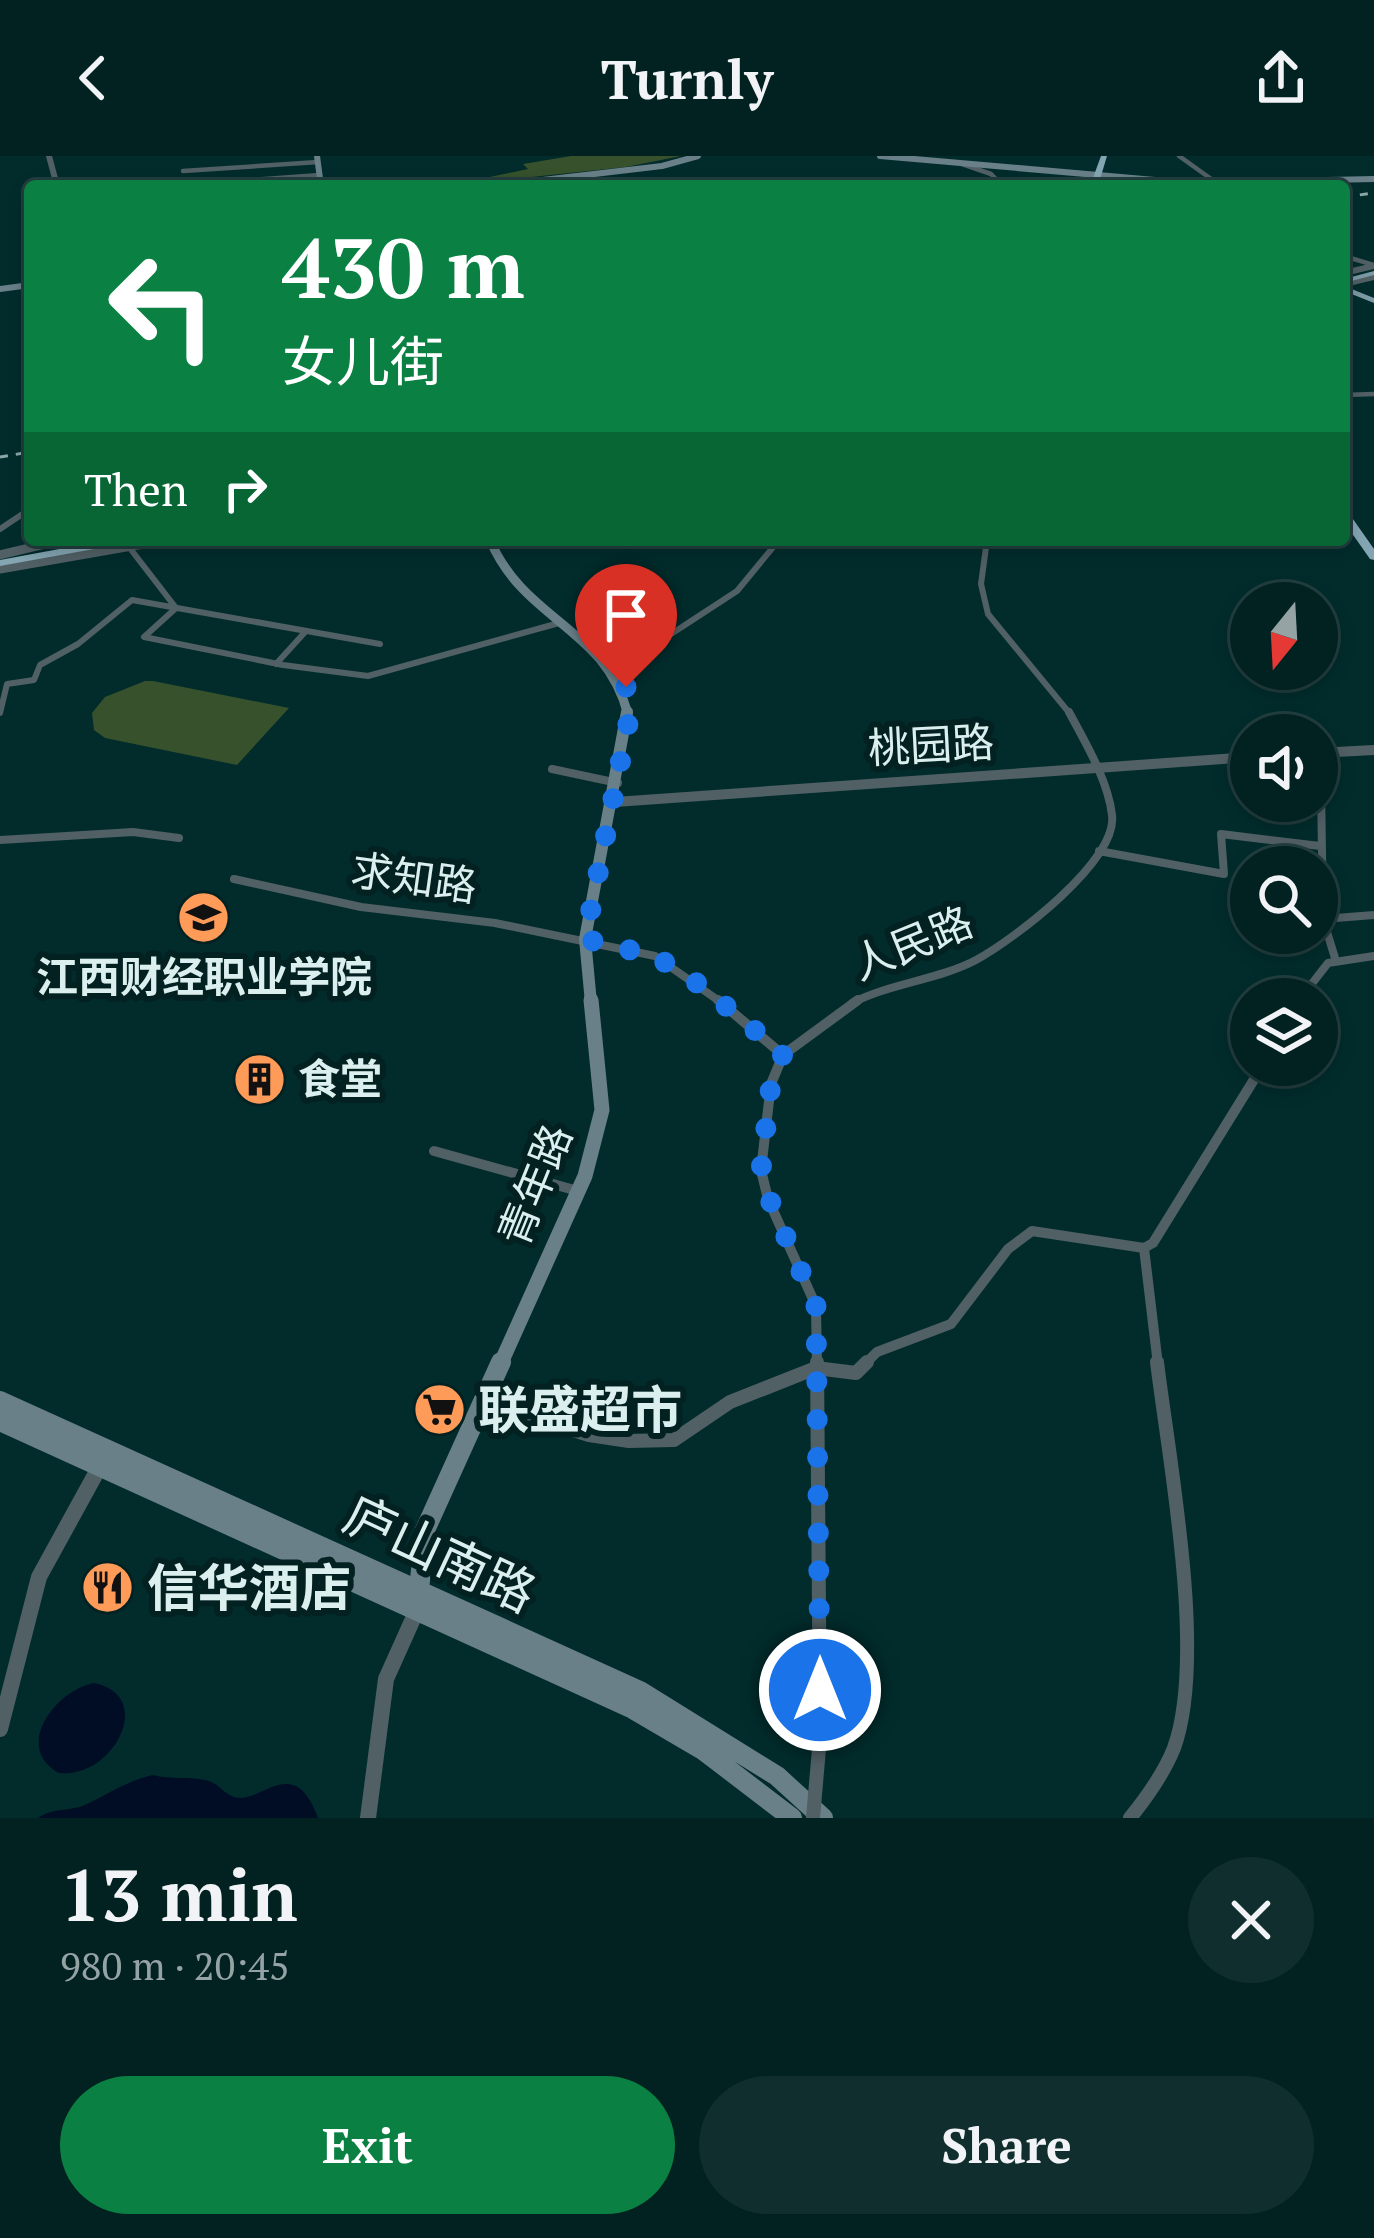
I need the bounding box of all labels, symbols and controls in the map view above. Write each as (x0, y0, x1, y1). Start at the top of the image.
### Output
text: Turnly (601, 43, 773, 114)
icon: back (60, 45, 126, 111)
icon: share (1248, 45, 1314, 111)
text: 430 m (282, 211, 525, 322)
icon: left (84, 228, 240, 384)
text: 女儿街 (282, 325, 444, 396)
icon: right (212, 456, 278, 522)
text: Then (84, 459, 188, 519)
pin (575, 564, 677, 687)
icon: arrive (593, 582, 659, 648)
north arrow (1230, 582, 1338, 690)
map controls (1230, 582, 1338, 1086)
street label: 桃园路 (867, 713, 995, 775)
button: sound (1230, 714, 1338, 822)
street label: 求知路 (348, 841, 480, 914)
button: search (1230, 846, 1338, 954)
school or university icon: 江西财经职业学院 (176, 890, 232, 946)
street label: 人民路 (843, 893, 981, 992)
place label: 江西财经职业学院 (36, 948, 372, 1004)
button: layers (1230, 978, 1338, 1086)
place label: 食堂 (298, 1050, 382, 1106)
building icon: 食堂 (231, 1051, 287, 1107)
street label: 青年路 (485, 1116, 584, 1254)
place label: 联盛超市 (478, 1375, 682, 1443)
supermarket icon: 联盛超市 (411, 1382, 467, 1438)
street label: 庐山南路 (334, 1479, 547, 1627)
place label: 信华酒店 (147, 1553, 351, 1621)
restaurant icon: 信华酒店 (80, 1560, 136, 1616)
position arrow (757, 1627, 883, 1753)
text: 13 min (60, 1846, 298, 1942)
button: close (1188, 1857, 1314, 1983)
text: 980 m · 20:45 (60, 1939, 290, 1991)
button: Exit (60, 2076, 675, 2214)
button: Share (699, 2076, 1314, 2214)

